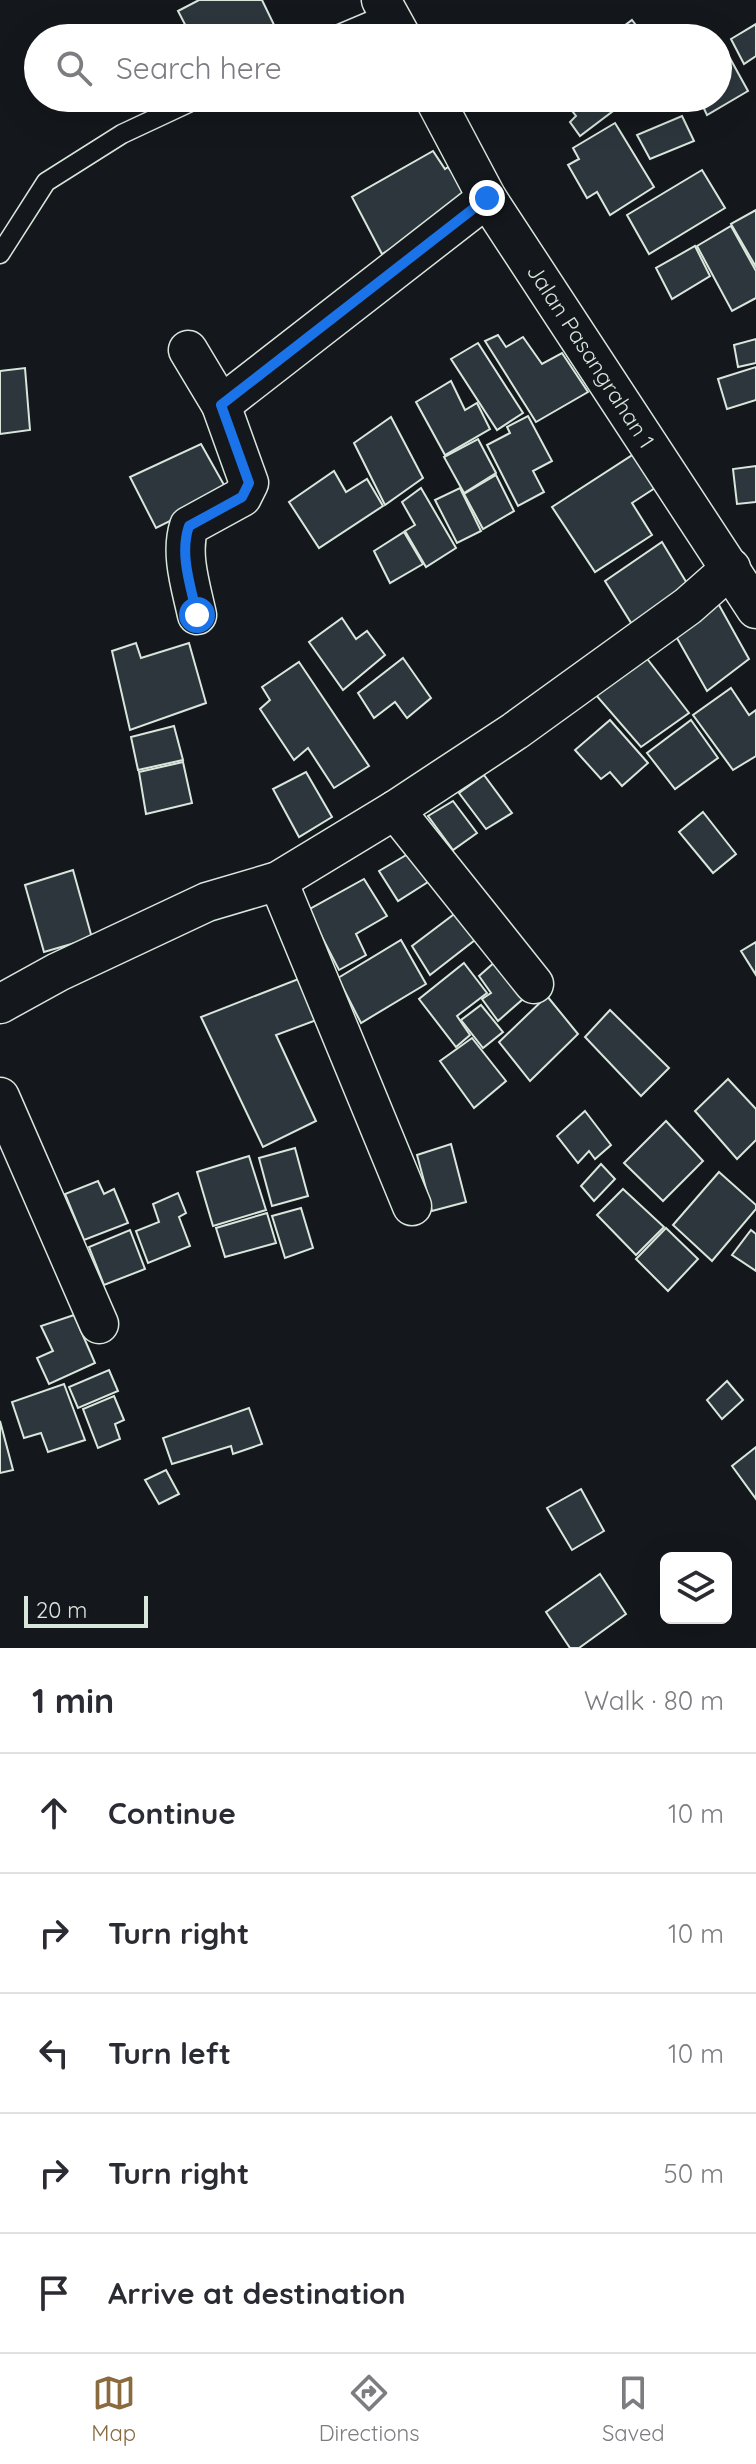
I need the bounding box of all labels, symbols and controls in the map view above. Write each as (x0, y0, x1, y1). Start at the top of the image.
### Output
search box (24, 24, 732, 112)
icon: search (52, 46, 96, 90)
text: Search here (116, 49, 282, 87)
route end (469, 180, 505, 216)
street label: Jalan Pasangrahan 1 (521, 259, 661, 453)
route start (179, 597, 215, 633)
map controls (660, 1552, 732, 1624)
button: layers (660, 1552, 732, 1624)
scale bar (24, 1592, 148, 1628)
text: 20 m (36, 1596, 87, 1624)
text: 1 min (32, 1679, 114, 1722)
text: Walk · 80 m (584, 1684, 724, 1717)
icon: ahead (32, 1791, 76, 1835)
text: Continue (108, 1794, 236, 1832)
text: 10 m (668, 1797, 724, 1830)
icon: right (32, 1911, 76, 1955)
text: Turn right (108, 1914, 249, 1952)
text: 10 m (668, 1917, 724, 1950)
icon: left (32, 2031, 76, 2075)
text: Turn left (108, 2034, 231, 2072)
text: 10 m (668, 2037, 724, 2070)
icon: right (32, 2151, 76, 2195)
text: Turn right (108, 2154, 249, 2192)
text: 50 m (664, 2157, 724, 2190)
icon: arrive (32, 2271, 76, 2315)
text: Arrive at destination (108, 2274, 406, 2312)
tab: Map (91, 2371, 136, 2447)
tab: Directions (319, 2371, 419, 2447)
tab: Saved (602, 2371, 665, 2447)

